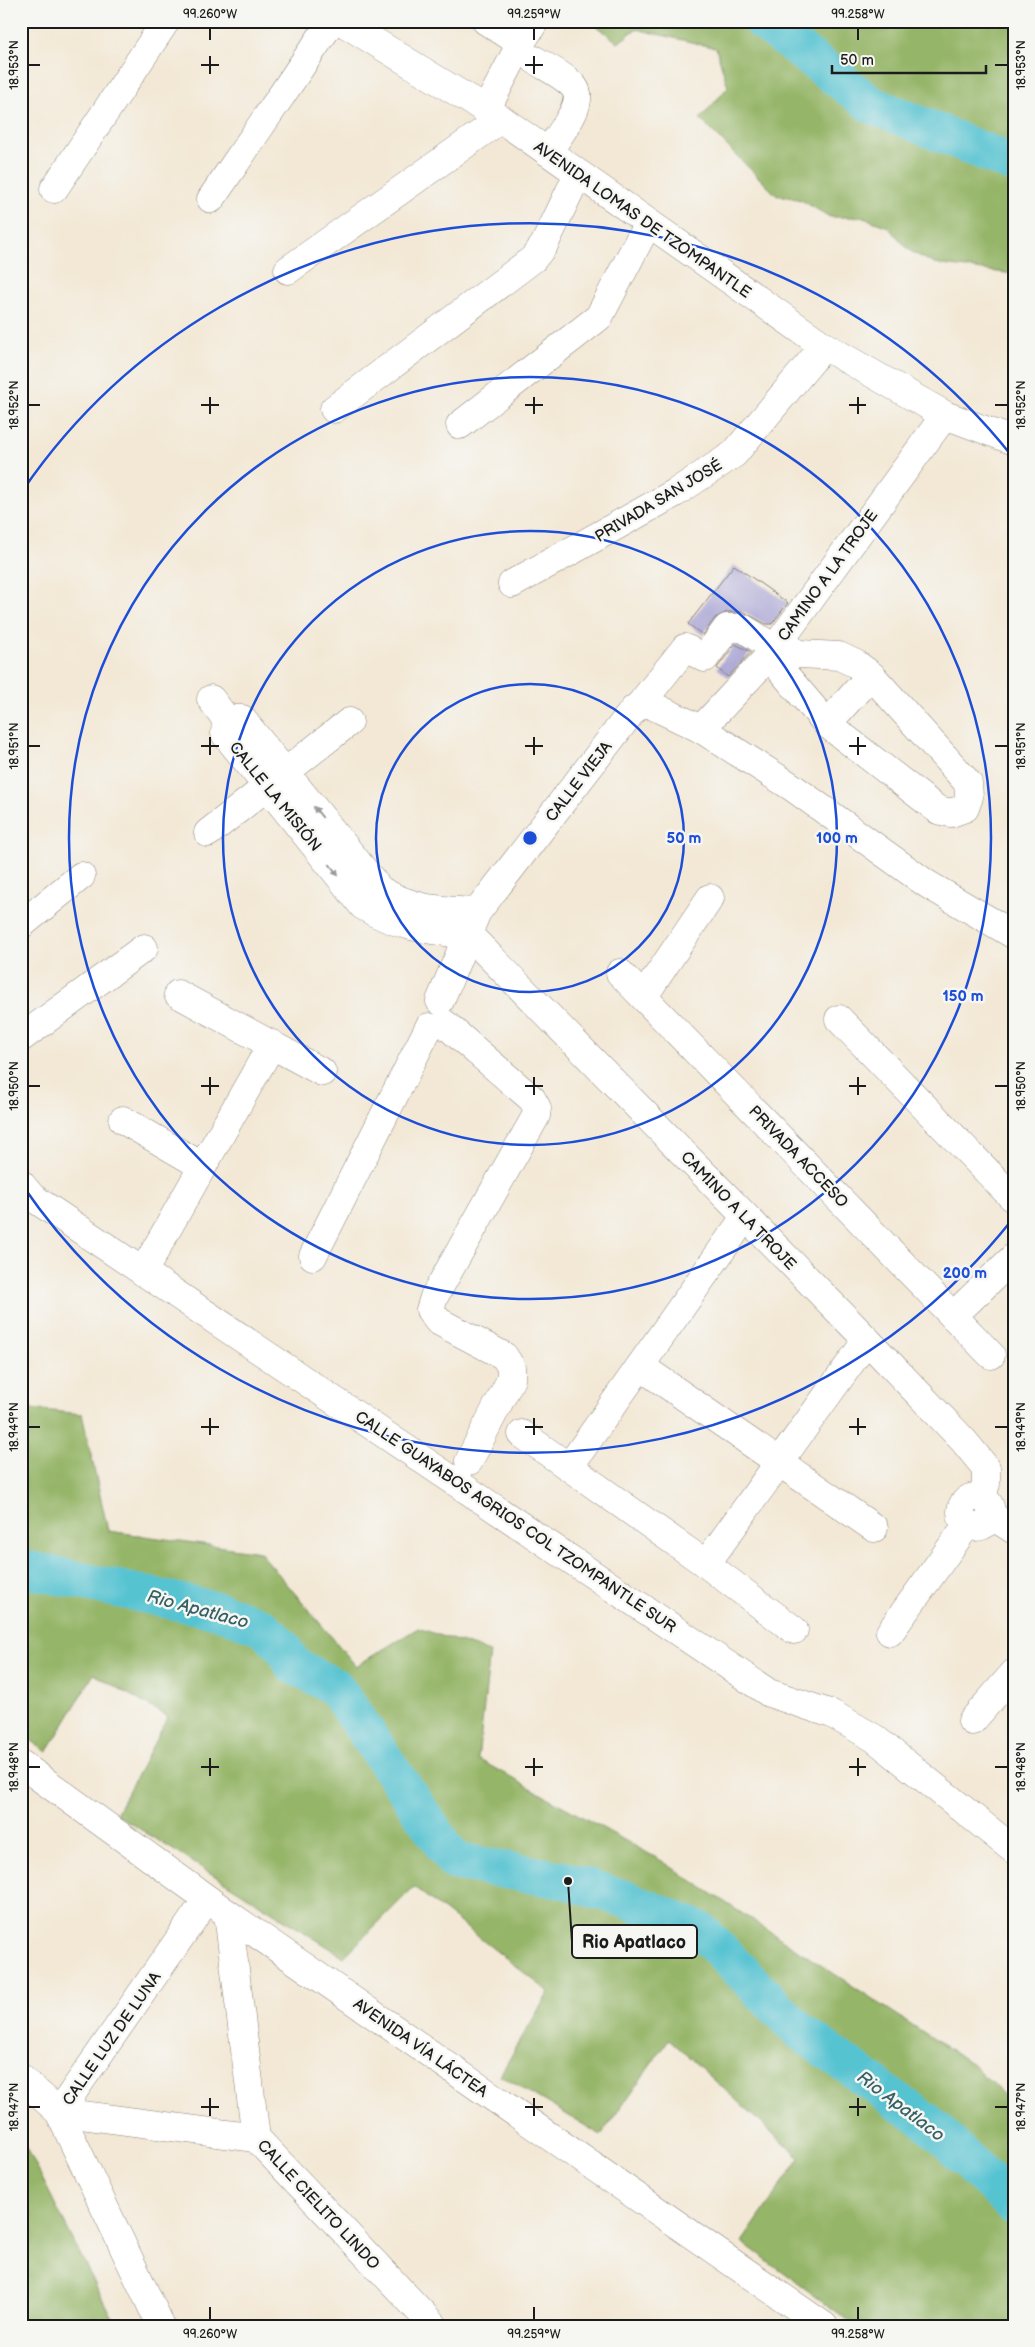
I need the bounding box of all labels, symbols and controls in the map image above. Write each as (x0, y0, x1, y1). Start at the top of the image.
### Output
text: 99.260°W (183, 7, 237, 22)
text: 99.259°W (507, 7, 561, 22)
text: 99.258°W (831, 7, 885, 22)
text: 18.953°N (7, 40, 22, 90)
text: 18.953°N (1014, 40, 1029, 90)
scale bar (832, 42, 986, 74)
text: 50 m (840, 51, 874, 70)
street label: AVENIDA LOMAS DE TZOMPANTLE (530, 138, 754, 303)
text: 18.952°N (7, 380, 22, 430)
text: 18.952°N (1014, 380, 1029, 430)
street label: PRIVADA SAN JOSÉ (591, 454, 726, 547)
street label: CAMINO A LA TROJE (774, 506, 882, 645)
text: 18.951°N (7, 723, 22, 770)
text: 18.951°N (1014, 723, 1029, 770)
street label: CALLE LA MISIÓN (225, 737, 326, 856)
street label: CALLE VIEJA (542, 738, 617, 826)
one-way arrow (313, 806, 324, 819)
centre of rings (521, 829, 539, 847)
text: 50 m (667, 829, 702, 848)
text: 100 m (816, 829, 858, 848)
one-way arrow (329, 863, 340, 876)
text: 150 m (942, 987, 984, 1006)
text: 18.950°N (7, 1061, 22, 1111)
text: 18.950°N (1014, 1061, 1029, 1111)
street label: PRIVADA ACCESO (744, 1102, 851, 1212)
street label: CAMINO A LA TROJE (676, 1148, 800, 1274)
text: 200 m (943, 1264, 987, 1283)
text: 18.949°N (7, 1402, 22, 1452)
text: 18.949°N (1014, 1402, 1029, 1452)
street label: CALLE GUAYABOS AGRIOS COL TZOMPANTLE SUR (351, 1407, 679, 1637)
water label: Rio Apatlaco (145, 1586, 251, 1633)
text: 18.948°N (7, 1742, 22, 1792)
text: 18.948°N (1014, 1742, 1029, 1792)
callout: Rio Apatlaco (572, 1925, 697, 1958)
text: Rio Apatlaco (582, 1932, 686, 1953)
street label: CALLE LUZ DE LUNA (59, 1968, 166, 2109)
street label: AVENIDA VÍA LÁCTEA (349, 1993, 492, 2102)
water label: Rio Apatlaco (853, 2067, 948, 2146)
text: 18.947°N (7, 2083, 22, 2131)
text: 18.947°N (1014, 2083, 1029, 2131)
street label: CALLE CIELITO LINDO (253, 2136, 383, 2274)
text: 99.260°W (183, 2327, 237, 2342)
text: 99.259°W (507, 2327, 561, 2342)
text: 99.258°W (831, 2327, 885, 2342)

